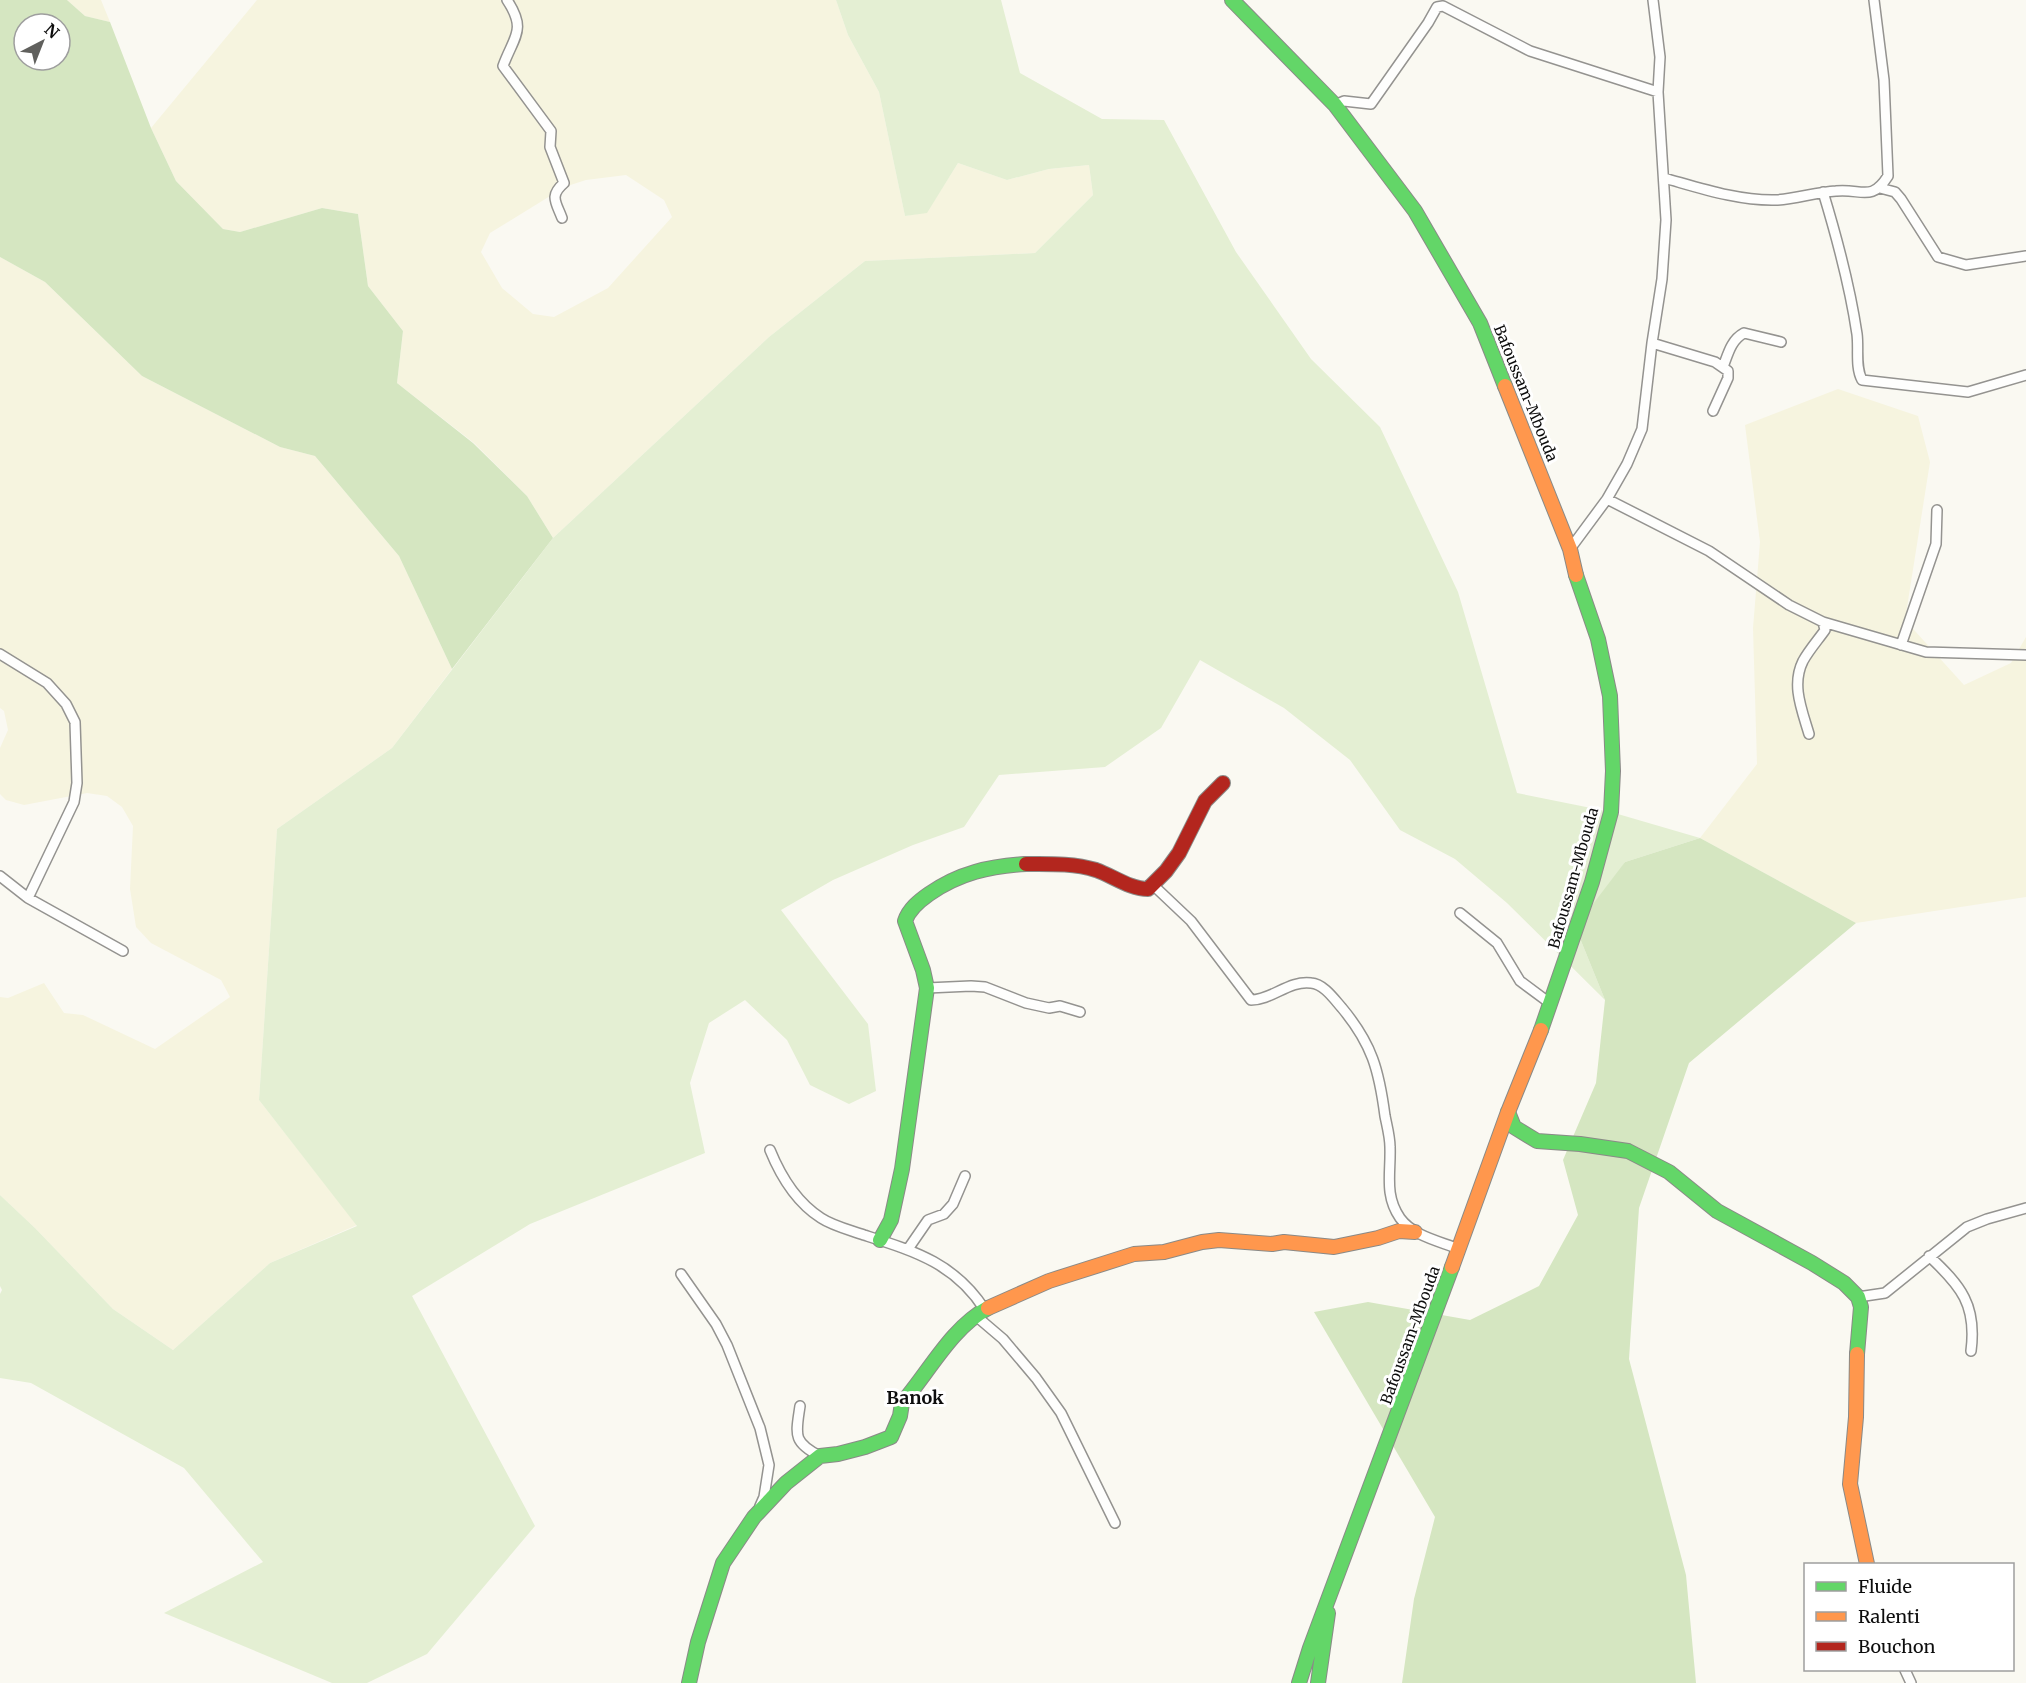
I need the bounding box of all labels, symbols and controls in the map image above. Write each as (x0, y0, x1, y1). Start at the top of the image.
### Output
north arrow (12, 12, 72, 72)
text: N (41, 19, 64, 43)
street label: Bafoussam-Mbouda (1490, 322, 1562, 464)
street label: Bafoussam-Mbouda (1544, 805, 1602, 951)
street label: Bafoussam-Mbouda (1376, 1263, 1444, 1407)
district label: Banok (886, 1386, 944, 1409)
legend (1804, 1563, 2014, 1671)
text: Fluide (1858, 1575, 1912, 1598)
text: Ralenti (1858, 1605, 1920, 1628)
text: Bouchon (1858, 1635, 1935, 1658)

